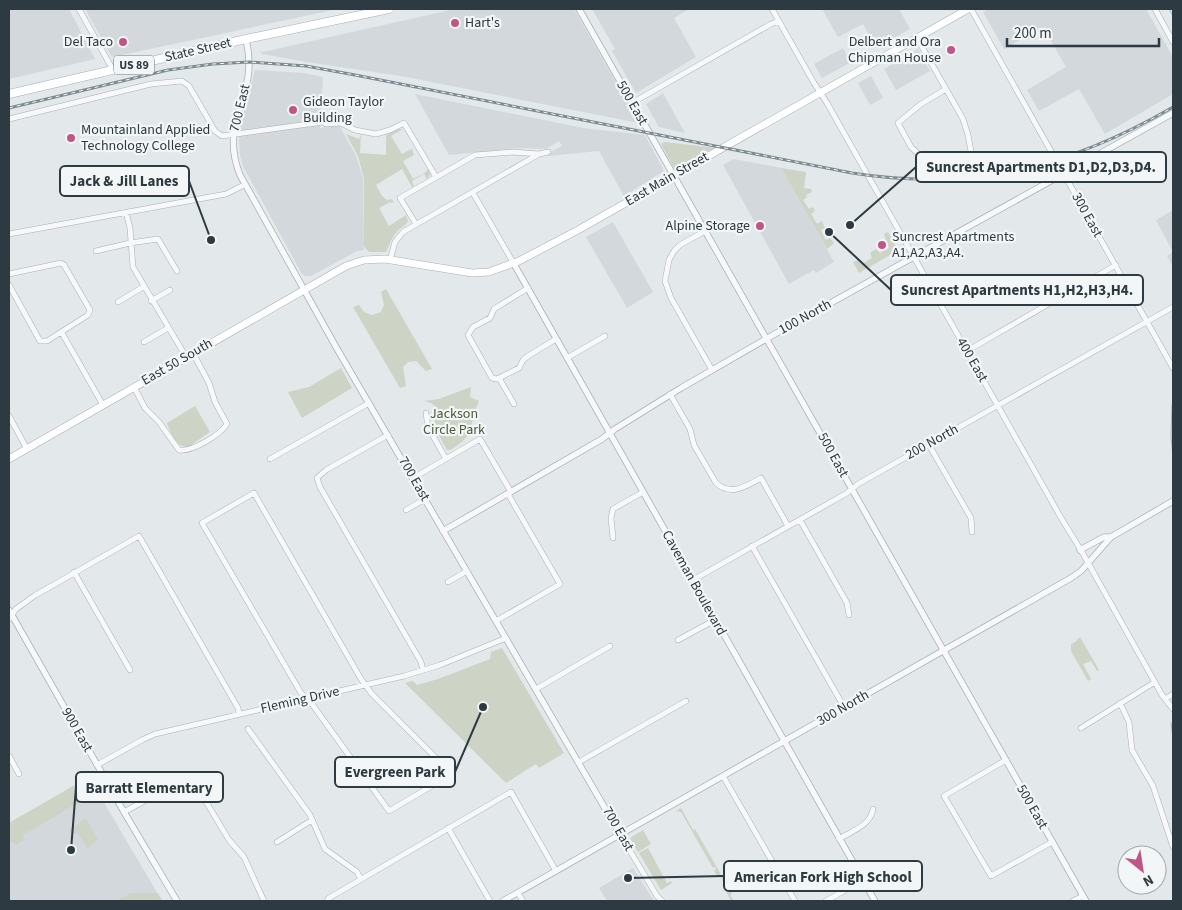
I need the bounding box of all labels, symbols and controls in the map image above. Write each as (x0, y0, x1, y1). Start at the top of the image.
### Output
place label: Hart's (465, 13, 500, 33)
scale bar (1007, 15, 1160, 47)
marker: Hart's (449, 17, 461, 29)
text: 200 m (1014, 23, 1052, 44)
place label: Del Taco (64, 32, 113, 52)
place label: Delbert and Ora Chipman House (848, 32, 941, 68)
street label: State Street (163, 33, 234, 67)
marker: Del Taco (117, 36, 129, 48)
marker: Delbert and Ora Chipman House (945, 44, 957, 56)
road number: US 89 (114, 56, 154, 74)
street label: 500 East (611, 77, 653, 129)
street label: 700 East (224, 82, 256, 134)
place label: Gideon Taylor Building (303, 92, 384, 128)
marker: Gideon Taylor Building (287, 104, 299, 116)
place label: Mountainland Applied Technology College (81, 120, 210, 156)
marker: Mountainland Applied Technology College (65, 132, 77, 144)
street label: East Main Street (621, 147, 713, 211)
callout: Suncrest Apartments D1,D2,D3,D4. (916, 152, 1166, 182)
text: Suncrest Apartments D1,D2,D3,D4. (926, 157, 1156, 178)
callout: Jack & Jill Lanes (60, 166, 189, 196)
text: Jack & Jill Lanes (70, 171, 179, 192)
street label: 300 East (1067, 189, 1108, 241)
place label: Alpine Storage (666, 216, 750, 236)
marker: Alpine Storage (754, 220, 766, 232)
place label: Suncrest Apartments A1,A2,A3,A4. (892, 227, 1015, 263)
marker: Suncrest Apartments A1,A2,A3,A4. (876, 239, 888, 251)
callout: Suncrest Apartments H1,H2,H3,H4. (891, 275, 1143, 305)
text: Suncrest Apartments H1,H2,H3,H4. (901, 280, 1133, 301)
street label: 100 North (775, 294, 835, 340)
street label: East 50 South (138, 334, 216, 390)
street label: 400 East (951, 334, 993, 386)
park label: Jackson Circle Park (423, 404, 485, 440)
street label: 200 North (902, 419, 962, 465)
street label: 500 East (813, 429, 854, 481)
street label: 700 East (393, 453, 435, 505)
street label: Caveman Boulevard (657, 527, 731, 639)
street label: Fleming Drive (259, 681, 341, 719)
street label: 300 North (813, 685, 873, 731)
street label: 900 East (56, 704, 98, 756)
callout: Evergreen Park (335, 757, 455, 787)
text: Evergreen Park (345, 762, 446, 783)
callout: Barratt Elementary (76, 772, 223, 802)
text: Barratt Elementary (85, 778, 213, 799)
street label: 500 East (1011, 781, 1053, 833)
street label: 700 East (597, 803, 639, 855)
north arrow (1117, 845, 1167, 895)
callout: American Fork High School (724, 861, 922, 891)
text: American Fork High School (733, 867, 912, 888)
text: N (1139, 869, 1157, 891)

